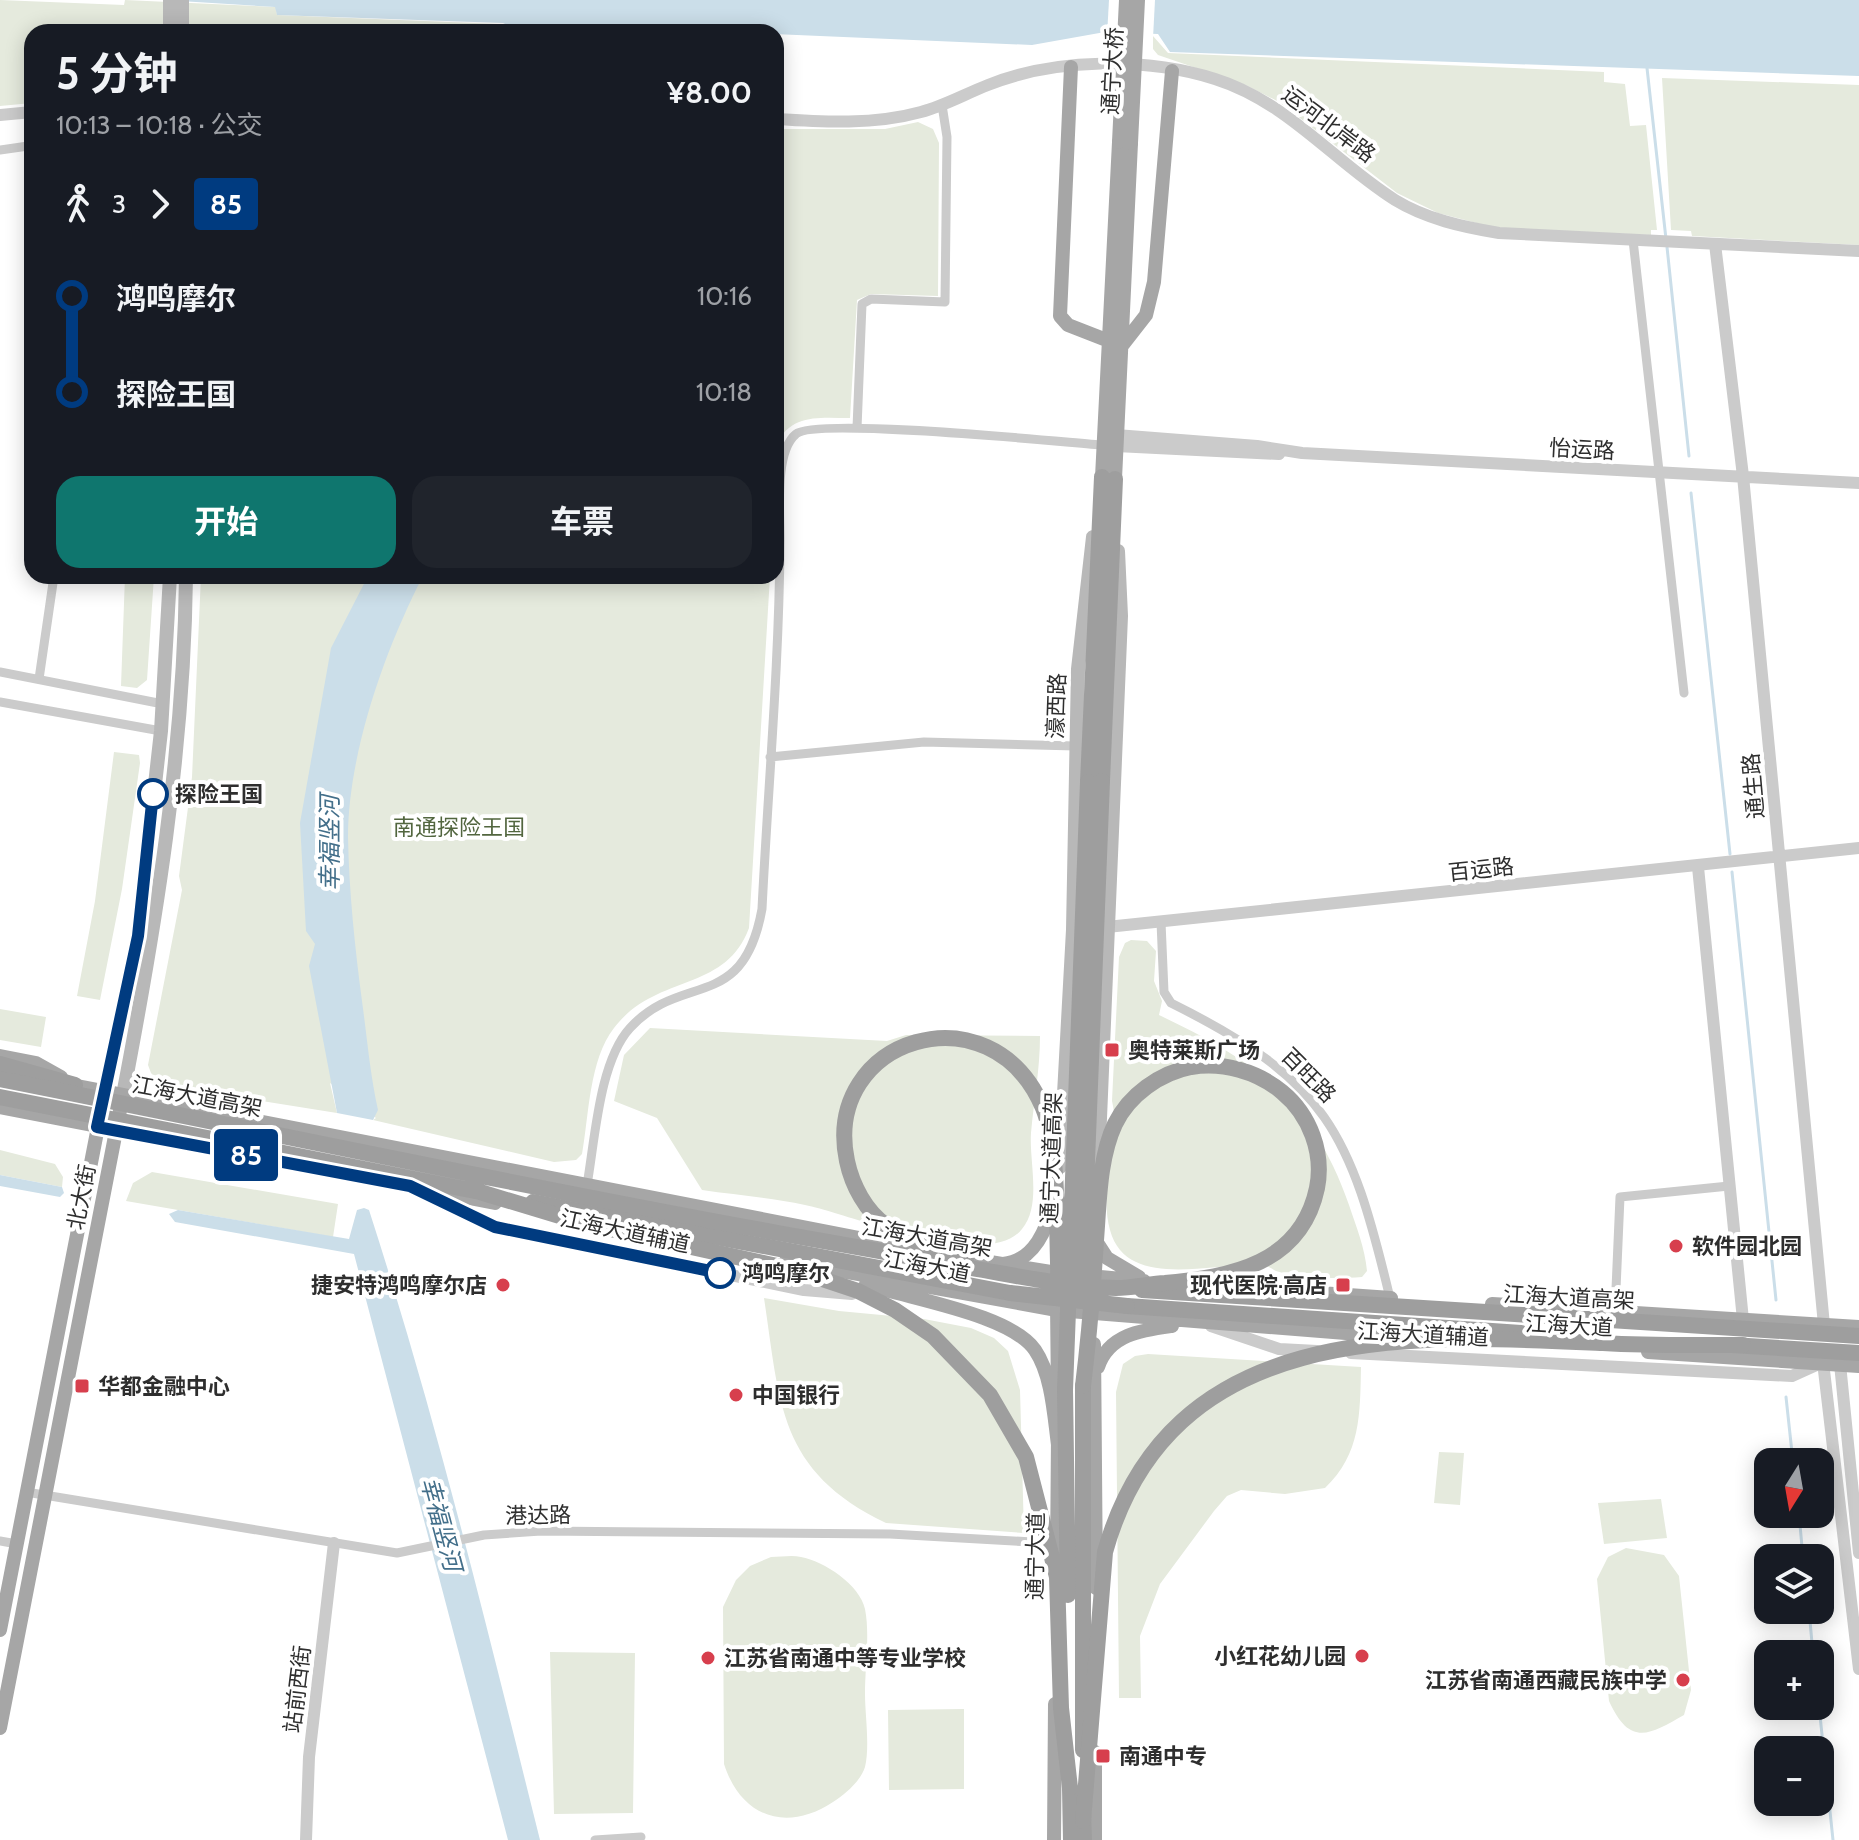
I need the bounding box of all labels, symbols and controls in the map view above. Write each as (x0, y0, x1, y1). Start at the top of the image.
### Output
street label: 通宁大桥 (1097, 26, 1128, 116)
text: 5 分钟 (56, 47, 178, 100)
text: ¥8.00 (667, 74, 752, 111)
street label: 运河北岸路 (1277, 81, 1381, 168)
text: 10:13 – 10:18 · 公交 (56, 109, 263, 141)
icon: walk (56, 182, 100, 226)
icon: forward (138, 182, 182, 226)
text: 85 (210, 187, 242, 221)
text: 3 (112, 188, 126, 220)
text: 鸿鸣摩尔 (116, 280, 236, 317)
text: 10:16 (697, 280, 752, 312)
text: 探险王国 (116, 376, 236, 413)
text: 10:18 (696, 376, 752, 408)
street label: 怡运路 (1548, 434, 1616, 465)
button: 开始 (56, 476, 396, 568)
button: 车票 (412, 476, 752, 568)
street label: 濠西路 (1042, 673, 1071, 739)
street label: 通生路 (1737, 752, 1770, 820)
marker: 探险王国 (138, 779, 168, 809)
place label: 探险王国 (175, 781, 263, 808)
water label: 幸福竖河 (315, 791, 344, 891)
park label: 南通探险王国 (393, 814, 525, 841)
street label: 百运路 (1447, 853, 1515, 886)
place label: 奥特莱斯广场 (1128, 1037, 1260, 1064)
marker: 奥特莱斯广场 (1103, 1041, 1121, 1059)
street label: 百旺路 (1276, 1042, 1342, 1108)
street label: 江海大道高架 (130, 1071, 264, 1122)
street label: 通宁大道高架 (1036, 1092, 1067, 1224)
line badge: 85 (210, 1129, 282, 1181)
text: 85 (230, 1138, 262, 1172)
street label: 北大街 (62, 1162, 101, 1232)
street label: 江海大道辅道 (558, 1205, 692, 1258)
street label: 江海大道高架 (860, 1213, 994, 1262)
place label: 软件园北园 (1692, 1233, 1802, 1260)
marker: 软件园北园 (1667, 1237, 1685, 1255)
street label: 江海大道 (881, 1245, 973, 1288)
marker: 鸿鸣摩尔 (705, 1258, 735, 1288)
place label: 鸿鸣摩尔 (742, 1260, 830, 1287)
place label: 捷安特鸿鸣摩尔店 (311, 1272, 487, 1299)
place label: 现代医院·高店 (1190, 1272, 1327, 1299)
marker: 捷安特鸿鸣摩尔店 (494, 1276, 512, 1294)
marker: 现代医院·高店 (1334, 1276, 1352, 1294)
street label: 江海大道高架 (1502, 1281, 1636, 1314)
street label: 江海大道 (1524, 1310, 1614, 1341)
street label: 江海大道辅道 (1356, 1318, 1490, 1351)
place label: 华都金融中心 (98, 1373, 230, 1400)
marker: 华都金融中心 (73, 1377, 91, 1395)
place label: 中国银行 (752, 1382, 840, 1409)
marker: 中国银行 (727, 1386, 745, 1404)
north arrow (1754, 1448, 1834, 1528)
map controls (1754, 1448, 1834, 1816)
water label: 幸福竖河 (415, 1474, 469, 1578)
street label: 港达路 (505, 1501, 571, 1530)
street label: 通宁大道 (1021, 1512, 1050, 1600)
button: layers (1754, 1544, 1834, 1624)
button: + (1754, 1640, 1834, 1720)
place label: 小红花幼儿园 (1214, 1643, 1346, 1670)
street label: 站前西街 (279, 1644, 316, 1734)
place label: 江苏省南通中等专业学校 (724, 1645, 966, 1672)
marker: 小红花幼儿园 (1353, 1647, 1371, 1665)
marker: 江苏省南通中等专业学校 (699, 1649, 717, 1667)
place label: 江苏省南通西藏民族中学 (1425, 1667, 1667, 1694)
marker: 江苏省南通西藏民族中学 (1674, 1671, 1692, 1689)
button: − (1754, 1736, 1834, 1816)
place label: 南通中专 (1119, 1743, 1207, 1770)
marker: 南通中专 (1094, 1747, 1112, 1765)

